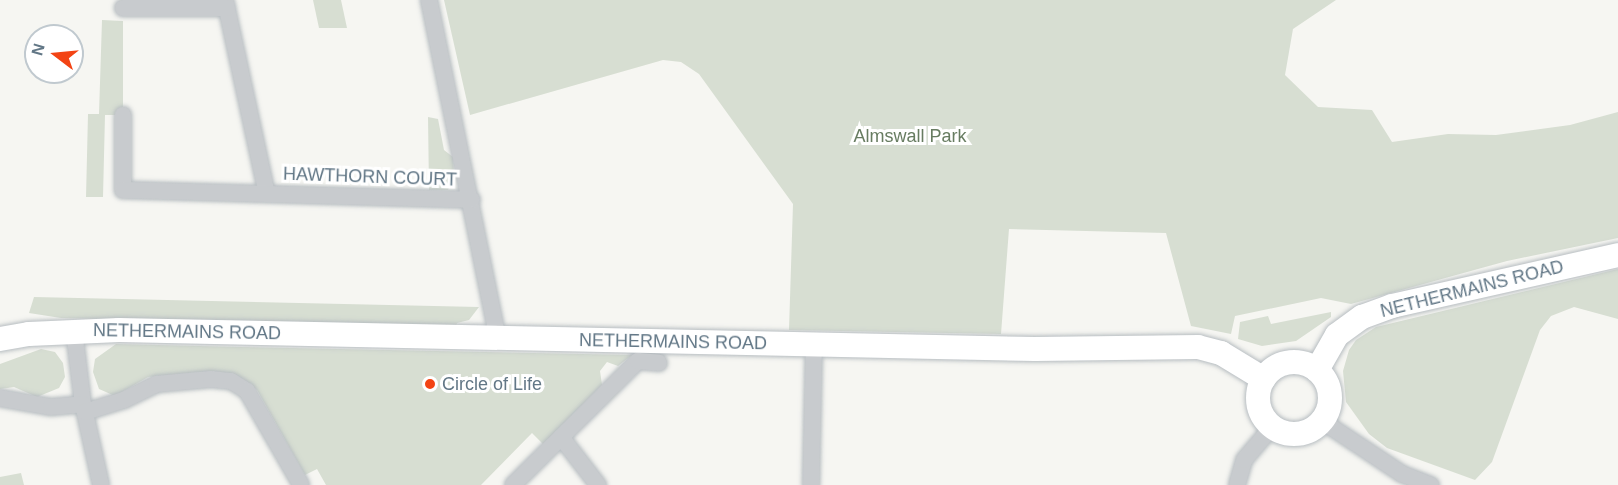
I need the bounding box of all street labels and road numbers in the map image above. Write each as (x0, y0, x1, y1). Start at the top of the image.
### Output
street label: HAWTHORN COURT (283, 163, 457, 191)
street label: NETHERMAINS ROAD (1378, 256, 1566, 322)
street label: NETHERMAINS ROAD (93, 320, 281, 344)
street label: NETHERMAINS ROAD (579, 330, 767, 354)

